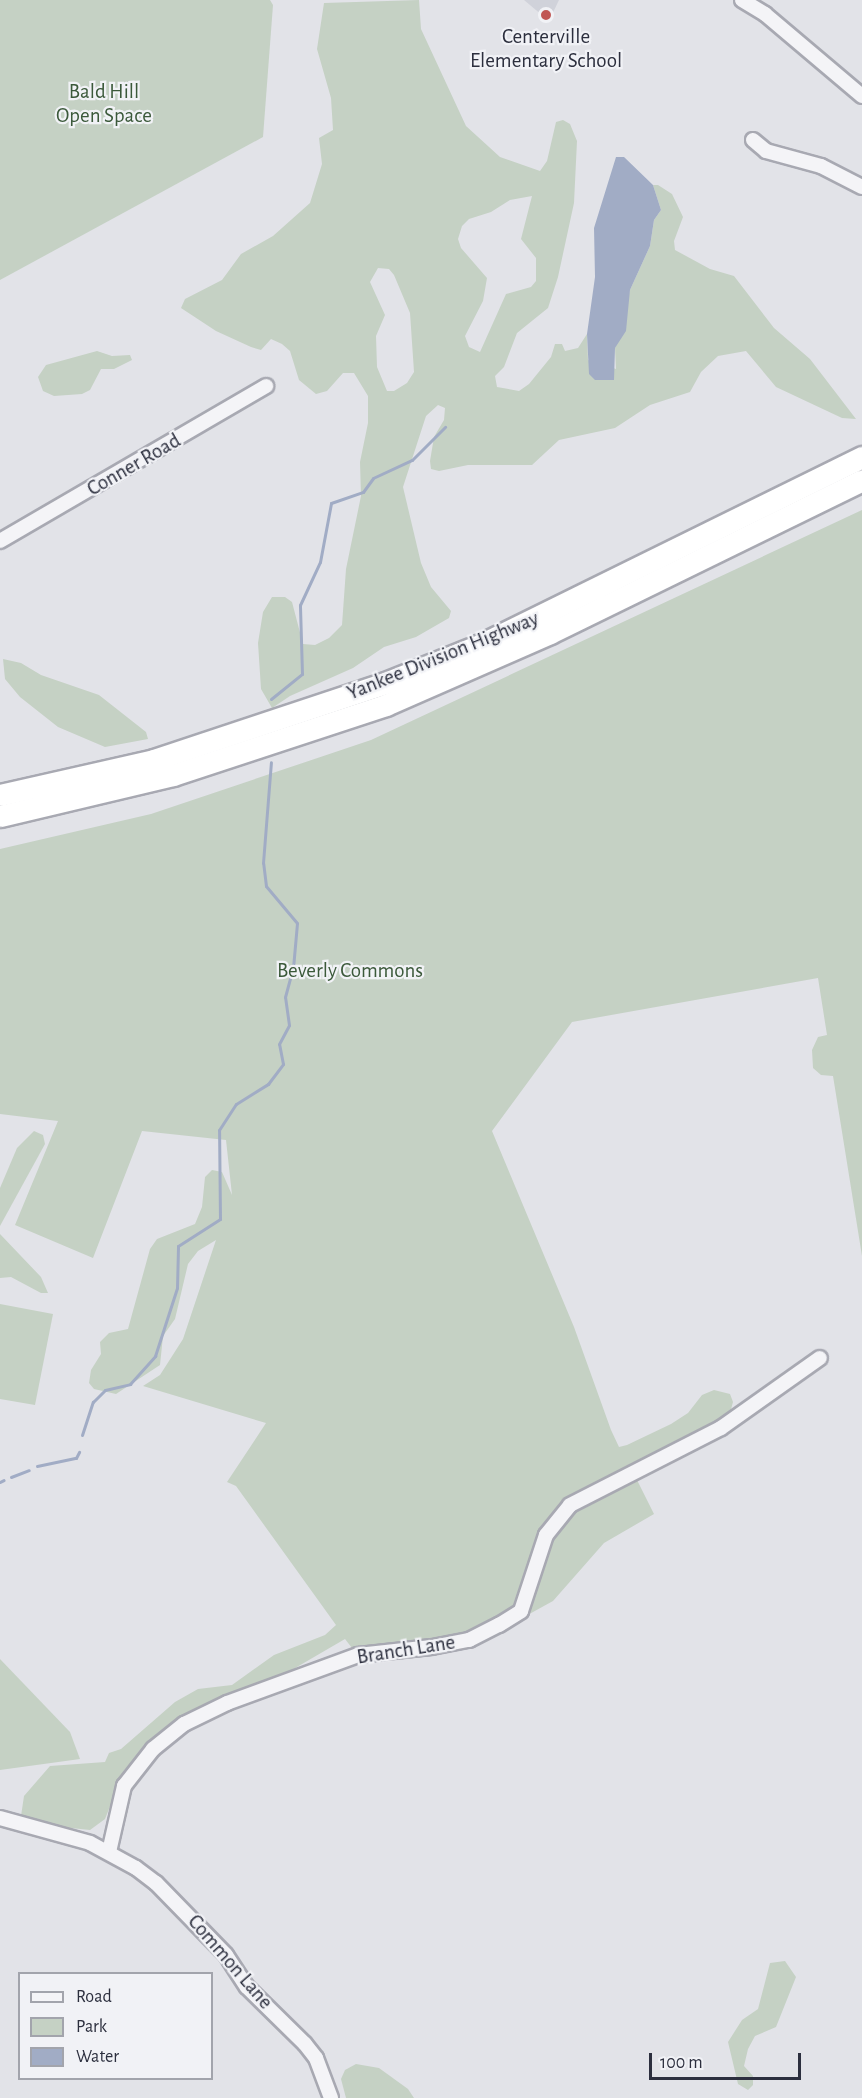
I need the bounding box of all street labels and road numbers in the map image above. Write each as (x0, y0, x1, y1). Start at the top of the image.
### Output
street label: Conner Road (83, 428, 185, 502)
street label: Yankee Division Highway (344, 606, 542, 706)
street label: Branch Lane (355, 1630, 457, 1670)
street label: Common Lane (182, 1910, 278, 2014)

